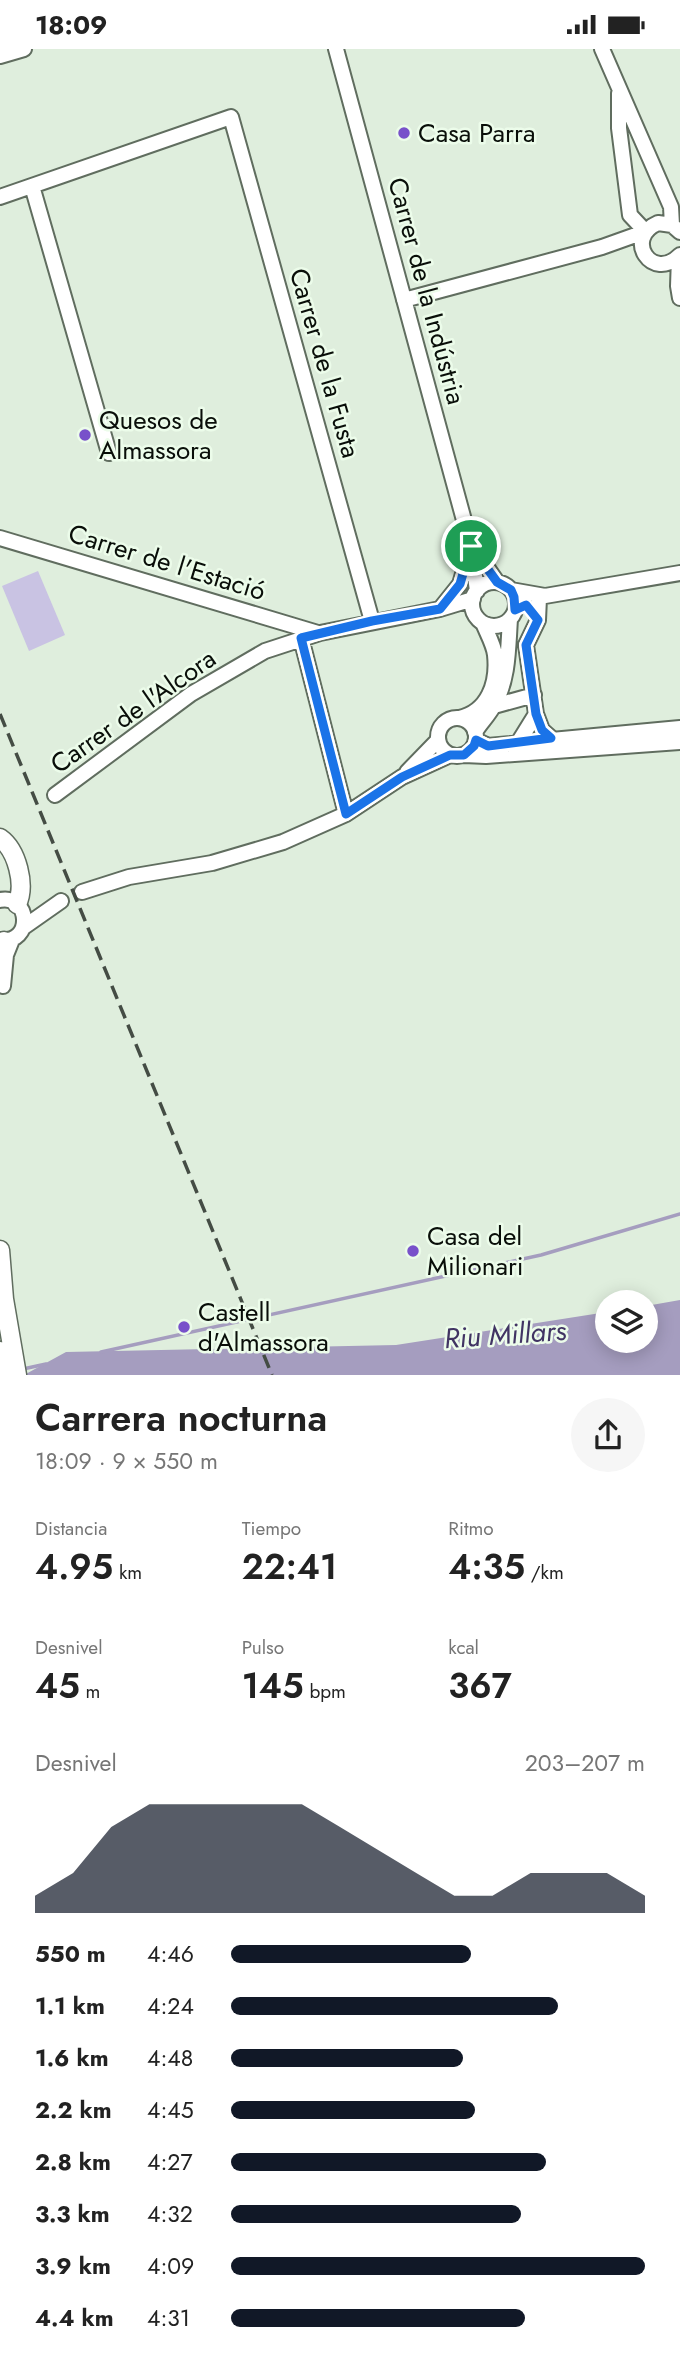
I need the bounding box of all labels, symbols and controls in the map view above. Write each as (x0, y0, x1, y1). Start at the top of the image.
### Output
text: 18:09 (35, 6, 108, 44)
place label: Casa Parra (418, 114, 535, 152)
marker: Casa Parra (396, 125, 412, 141)
street label: Carrer de la Indústria (378, 173, 476, 409)
street label: Carrer de la Fusta (280, 264, 370, 462)
place label: Quesos de Almassora (99, 401, 218, 469)
marker: Quesos de Almassora (77, 427, 93, 443)
street label: Carrer de l'Estació (64, 514, 270, 610)
pin (441, 516, 501, 576)
icon: arrive (452, 527, 490, 565)
street label: Carrer de l'Alcora (42, 640, 224, 782)
place label: Casa del Milionari (427, 1217, 524, 1285)
marker: Casa del Milionari (405, 1243, 421, 1259)
map controls (595, 1290, 658, 1353)
button: layers (595, 1290, 658, 1353)
place label: Castell d'Almassora (198, 1293, 329, 1361)
water label: Riu Millars (443, 1310, 568, 1359)
marker: Castell d'Almassora (176, 1319, 192, 1335)
text: Carrera nocturna (35, 1390, 327, 1445)
button: share (571, 1398, 645, 1472)
text: 18:09 · 9 × 550 m (35, 1444, 218, 1478)
text: Distancia (35, 1515, 107, 1542)
text: Tiempo (242, 1515, 301, 1542)
text: Ritmo (448, 1515, 494, 1542)
text: 4.95 (35, 1542, 113, 1592)
text: 22:41 (242, 1542, 337, 1592)
text: 4:35 (448, 1542, 525, 1592)
text: km (113, 1559, 142, 1586)
text: /km (525, 1559, 564, 1586)
text: Desnivel (35, 1634, 103, 1661)
text: Pulso (242, 1634, 284, 1661)
text: kcal (448, 1634, 479, 1661)
text: 45 (35, 1661, 80, 1711)
text: 145 (242, 1661, 304, 1711)
text: 367 (448, 1661, 512, 1711)
text: m (80, 1678, 100, 1705)
text: bpm (304, 1678, 346, 1705)
text: Desnivel (35, 1746, 117, 1780)
text: 203–207 m (525, 1746, 645, 1780)
text: 550 m (35, 1937, 106, 1971)
text: 4:46 (147, 1937, 194, 1971)
text: 1.1 km (35, 1989, 105, 2023)
text: 4:24 (147, 1989, 194, 2023)
text: 1.6 km (35, 2041, 109, 2075)
text: 4:48 (147, 2041, 193, 2075)
text: 2.2 km (35, 2093, 112, 2127)
text: 4:45 (147, 2093, 194, 2127)
text: 2.8 km (35, 2145, 111, 2179)
text: 4:27 (147, 2145, 192, 2179)
text: 3.3 km (35, 2197, 110, 2231)
text: 4:32 (147, 2197, 193, 2231)
text: 3.9 km (35, 2249, 111, 2283)
text: 4:09 (147, 2249, 194, 2283)
text: 4.4 km (35, 2301, 114, 2335)
text: 4:31 (147, 2301, 190, 2335)

